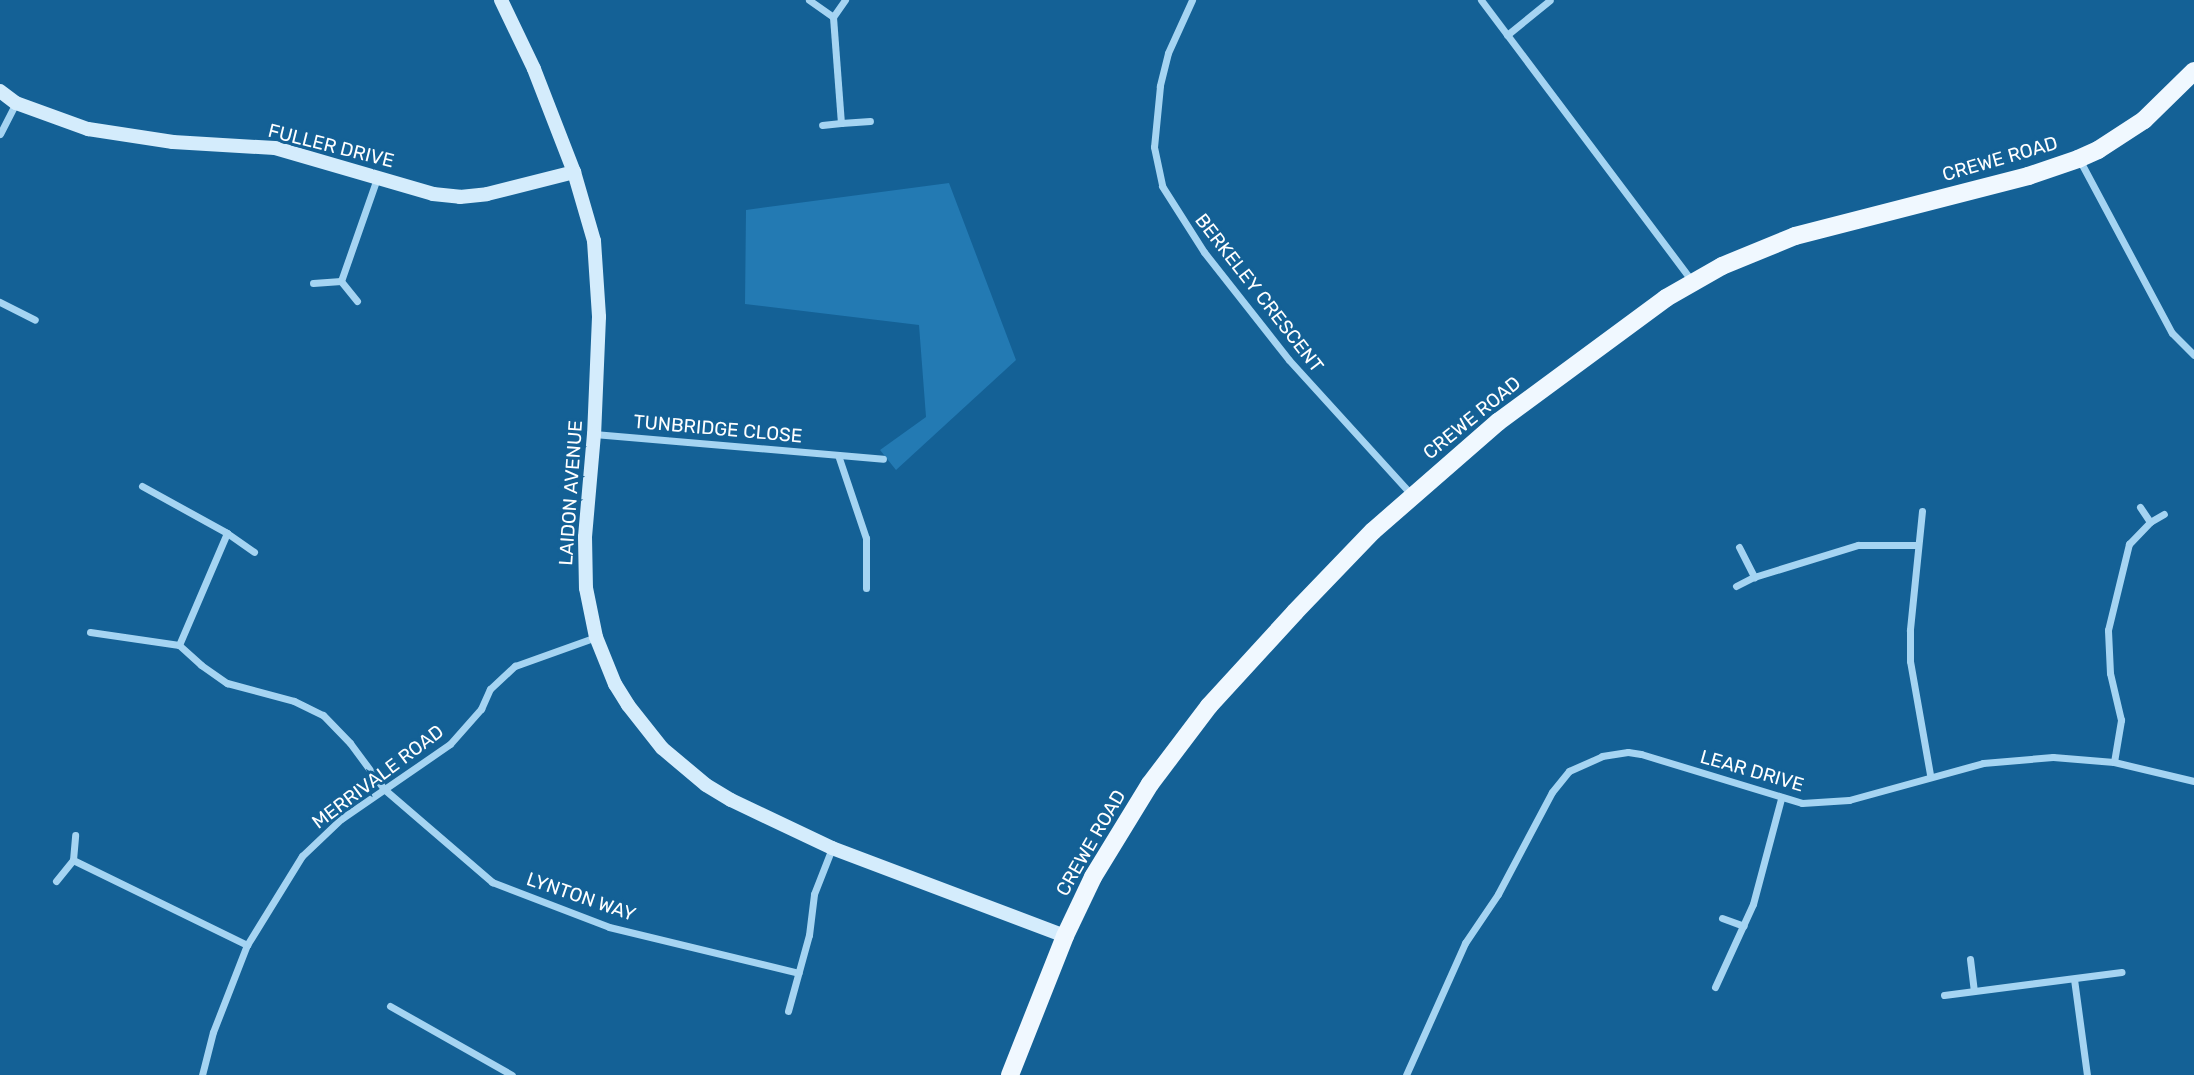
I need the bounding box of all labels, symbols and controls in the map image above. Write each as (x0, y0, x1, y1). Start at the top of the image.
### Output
street label: FULLER DRIVE (266, 119, 396, 173)
street label: CREWE ROAD (1940, 132, 2060, 186)
street label: BERKELEY CRESCENT (1190, 209, 1328, 377)
street label: CREWE ROAD (1419, 372, 1525, 464)
street label: TUNBRIDGE CLOSE (633, 410, 803, 448)
street label: LAIDON AVENUE (555, 419, 587, 567)
street label: MERRIVALE ROAD (308, 720, 448, 834)
street label: LEAR DRIVE (1698, 745, 1806, 797)
street label: CREWE ROAD (1051, 786, 1131, 900)
street label: LYNTON WAY (523, 868, 639, 926)

